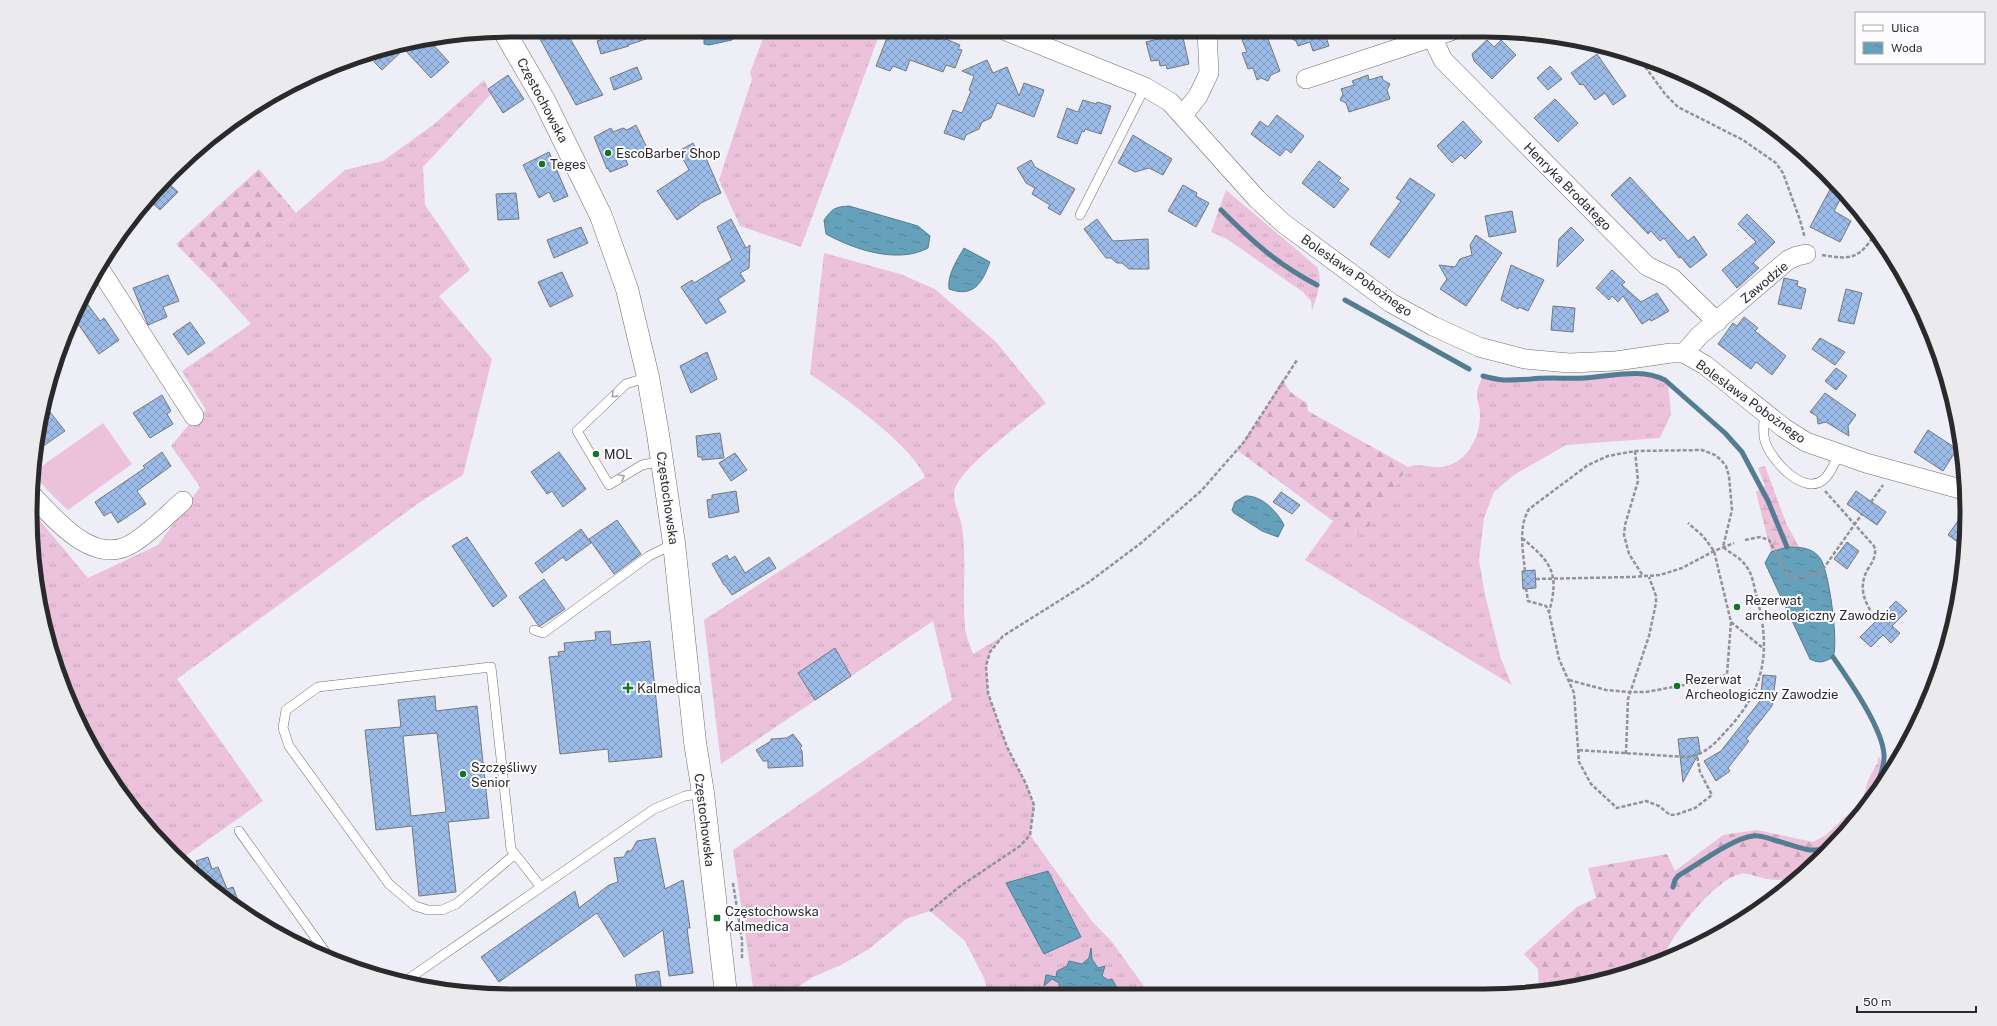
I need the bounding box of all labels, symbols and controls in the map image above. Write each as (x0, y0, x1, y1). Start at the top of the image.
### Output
legend (1855, 12, 1985, 64)
text: Ulica (1891, 21, 1919, 35)
text: Woda (1891, 41, 1922, 55)
street label: Częstochowska (514, 55, 571, 145)
street label: Henryka Brodatego (1521, 139, 1615, 233)
place label: EscoBarber Shop (616, 146, 721, 161)
marker: EscoBarber Shop (603, 148, 613, 158)
place label: Teges (550, 157, 586, 172)
marker: Teges (537, 159, 547, 169)
street label: Bolesława Pobożnego (1298, 231, 1415, 319)
street label: Zawodzie (1738, 258, 1791, 307)
street label: Bolesława Pobożnego (1693, 357, 1809, 446)
one-way arrow (611, 391, 619, 398)
place label: MOL (604, 447, 633, 462)
marker: MOL (591, 449, 601, 459)
street label: Częstochowska (654, 451, 681, 546)
one-way arrow (618, 474, 625, 482)
place label: Rezerwat archeologiczny Zawodzie (1745, 593, 1896, 623)
marker: Rezerwat archeologiczny Zawodzie (1732, 602, 1742, 612)
place label: Rezerwat Archeologiczny Zawodzie (1685, 672, 1838, 702)
place label: Kalmedica (637, 681, 701, 696)
marker: Rezerwat Archeologiczny Zawodzie (1672, 681, 1682, 691)
marker: Kalmedica (622, 682, 634, 694)
place label: Szczęśliwy Senior (471, 760, 537, 790)
marker: Szczęśliwy Senior (458, 769, 468, 779)
street label: Częstochowska (691, 773, 718, 868)
place label: Częstochowska Kalmedica (725, 904, 819, 934)
marker: Częstochowska Kalmedica (712, 913, 722, 923)
scale bar (1857, 988, 1976, 1014)
text: 50 m (1863, 995, 1891, 1009)

